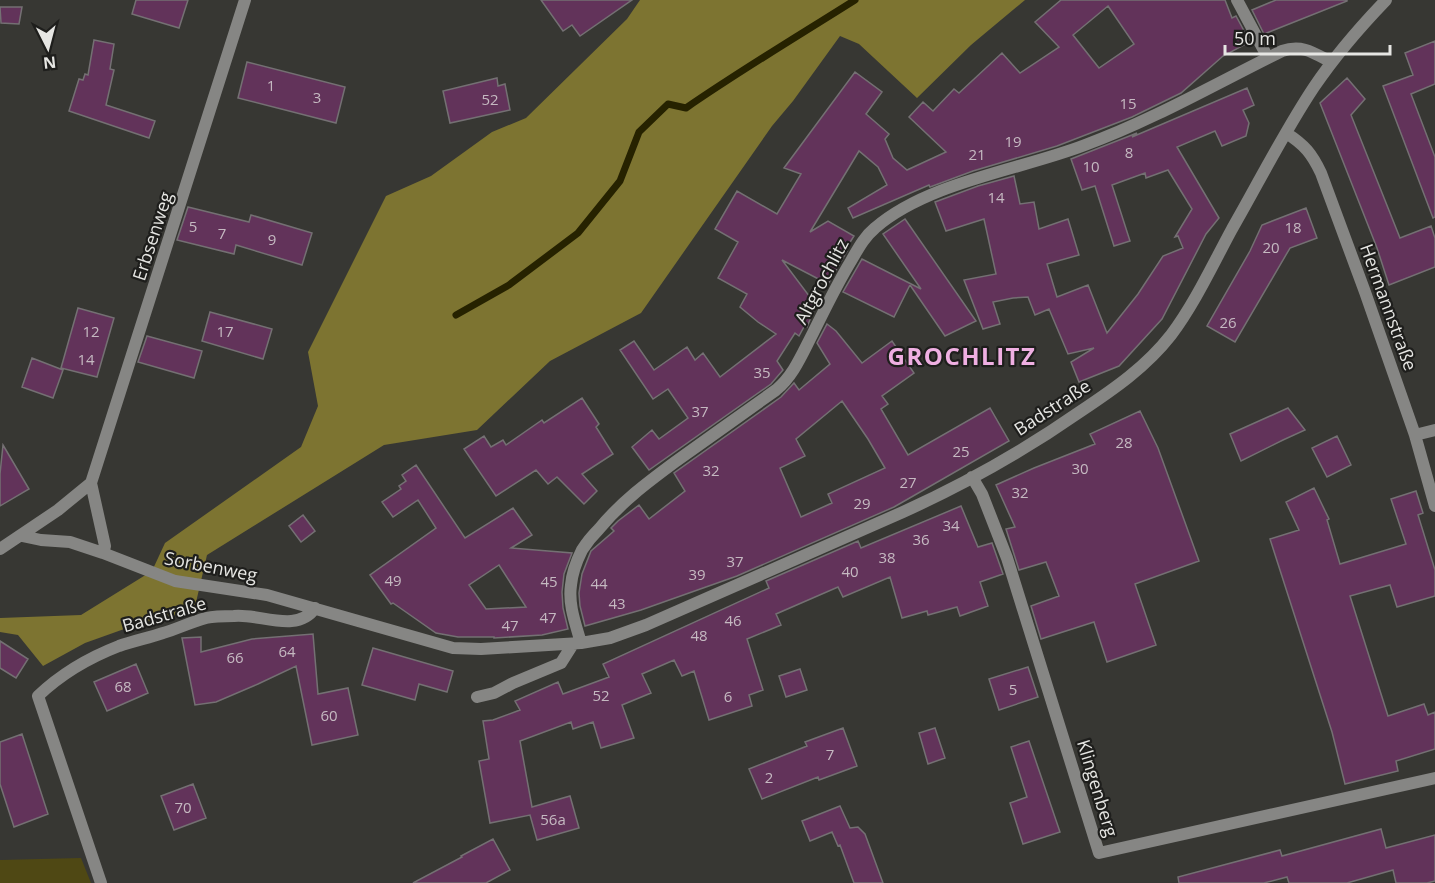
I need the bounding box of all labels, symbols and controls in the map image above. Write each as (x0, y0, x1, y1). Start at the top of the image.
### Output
north arrow (18, 18, 78, 78)
scale bar (1225, 18, 1390, 56)
text: 50 m (1234, 26, 1276, 50)
text: N (42, 51, 57, 75)
house number: 1 (267, 75, 275, 95)
house number: 3 (313, 87, 321, 107)
house number: 52 (481, 89, 499, 109)
house number: 15 (1119, 93, 1137, 113)
house number: 19 (1004, 131, 1022, 151)
house number: 8 (1125, 142, 1133, 162)
house number: 21 (968, 144, 986, 164)
house number: 10 (1082, 156, 1100, 176)
house number: 14 (987, 187, 1005, 207)
street label: Erbsenweg (126, 188, 178, 283)
house number: 5 (189, 216, 197, 236)
house number: 18 (1284, 217, 1302, 237)
house number: 7 (218, 223, 226, 243)
house number: 9 (268, 229, 276, 249)
street label: Altgrochlitz (788, 234, 854, 328)
house number: 20 (1262, 237, 1280, 257)
street label: Hermannstraße (1355, 240, 1423, 374)
house number: 26 (1219, 312, 1237, 332)
house number: 12 (82, 321, 100, 341)
house number: 17 (216, 321, 234, 341)
district label: GROCHLITZ (888, 339, 1036, 372)
house number: 14 (77, 349, 95, 369)
house number: 35 (753, 362, 771, 382)
street label: Badstraße (1009, 373, 1095, 441)
house number: 37 (691, 401, 709, 421)
house number: 28 (1115, 432, 1133, 452)
house number: 25 (952, 441, 970, 461)
house number: 30 (1071, 458, 1089, 478)
house number: 32 (702, 460, 720, 480)
house number: 27 (899, 472, 917, 492)
house number: 32 (1011, 482, 1029, 502)
house number: 29 (853, 493, 871, 513)
house number: 34 (942, 515, 960, 535)
house number: 36 (912, 529, 930, 549)
street label: Sorbenweg (163, 545, 260, 587)
house number: 38 (878, 547, 896, 567)
house number: 37 (726, 551, 744, 571)
house number: 40 (841, 561, 859, 581)
house number: 39 (688, 564, 706, 584)
house number: 49 (384, 570, 402, 590)
house number: 45 (540, 571, 558, 591)
house number: 44 (590, 573, 608, 593)
street label: Badstraße (119, 591, 209, 637)
house number: 43 (608, 593, 626, 613)
house number: 47 (539, 607, 557, 627)
house number: 46 (724, 610, 742, 630)
house number: 47 (501, 615, 519, 635)
house number: 48 (690, 625, 708, 645)
house number: 64 (278, 641, 296, 661)
house number: 66 (226, 647, 244, 667)
house number: 68 (114, 676, 132, 696)
house number: 5 (1009, 679, 1017, 699)
house number: 52 (592, 685, 610, 705)
house number: 6 (724, 686, 732, 706)
house number: 60 (320, 705, 338, 725)
street label: Klingenberg (1072, 737, 1124, 840)
house number: 7 (826, 744, 834, 764)
house number: 2 (765, 767, 773, 787)
house number: 70 (174, 797, 192, 817)
house number: 56a (540, 809, 566, 829)

